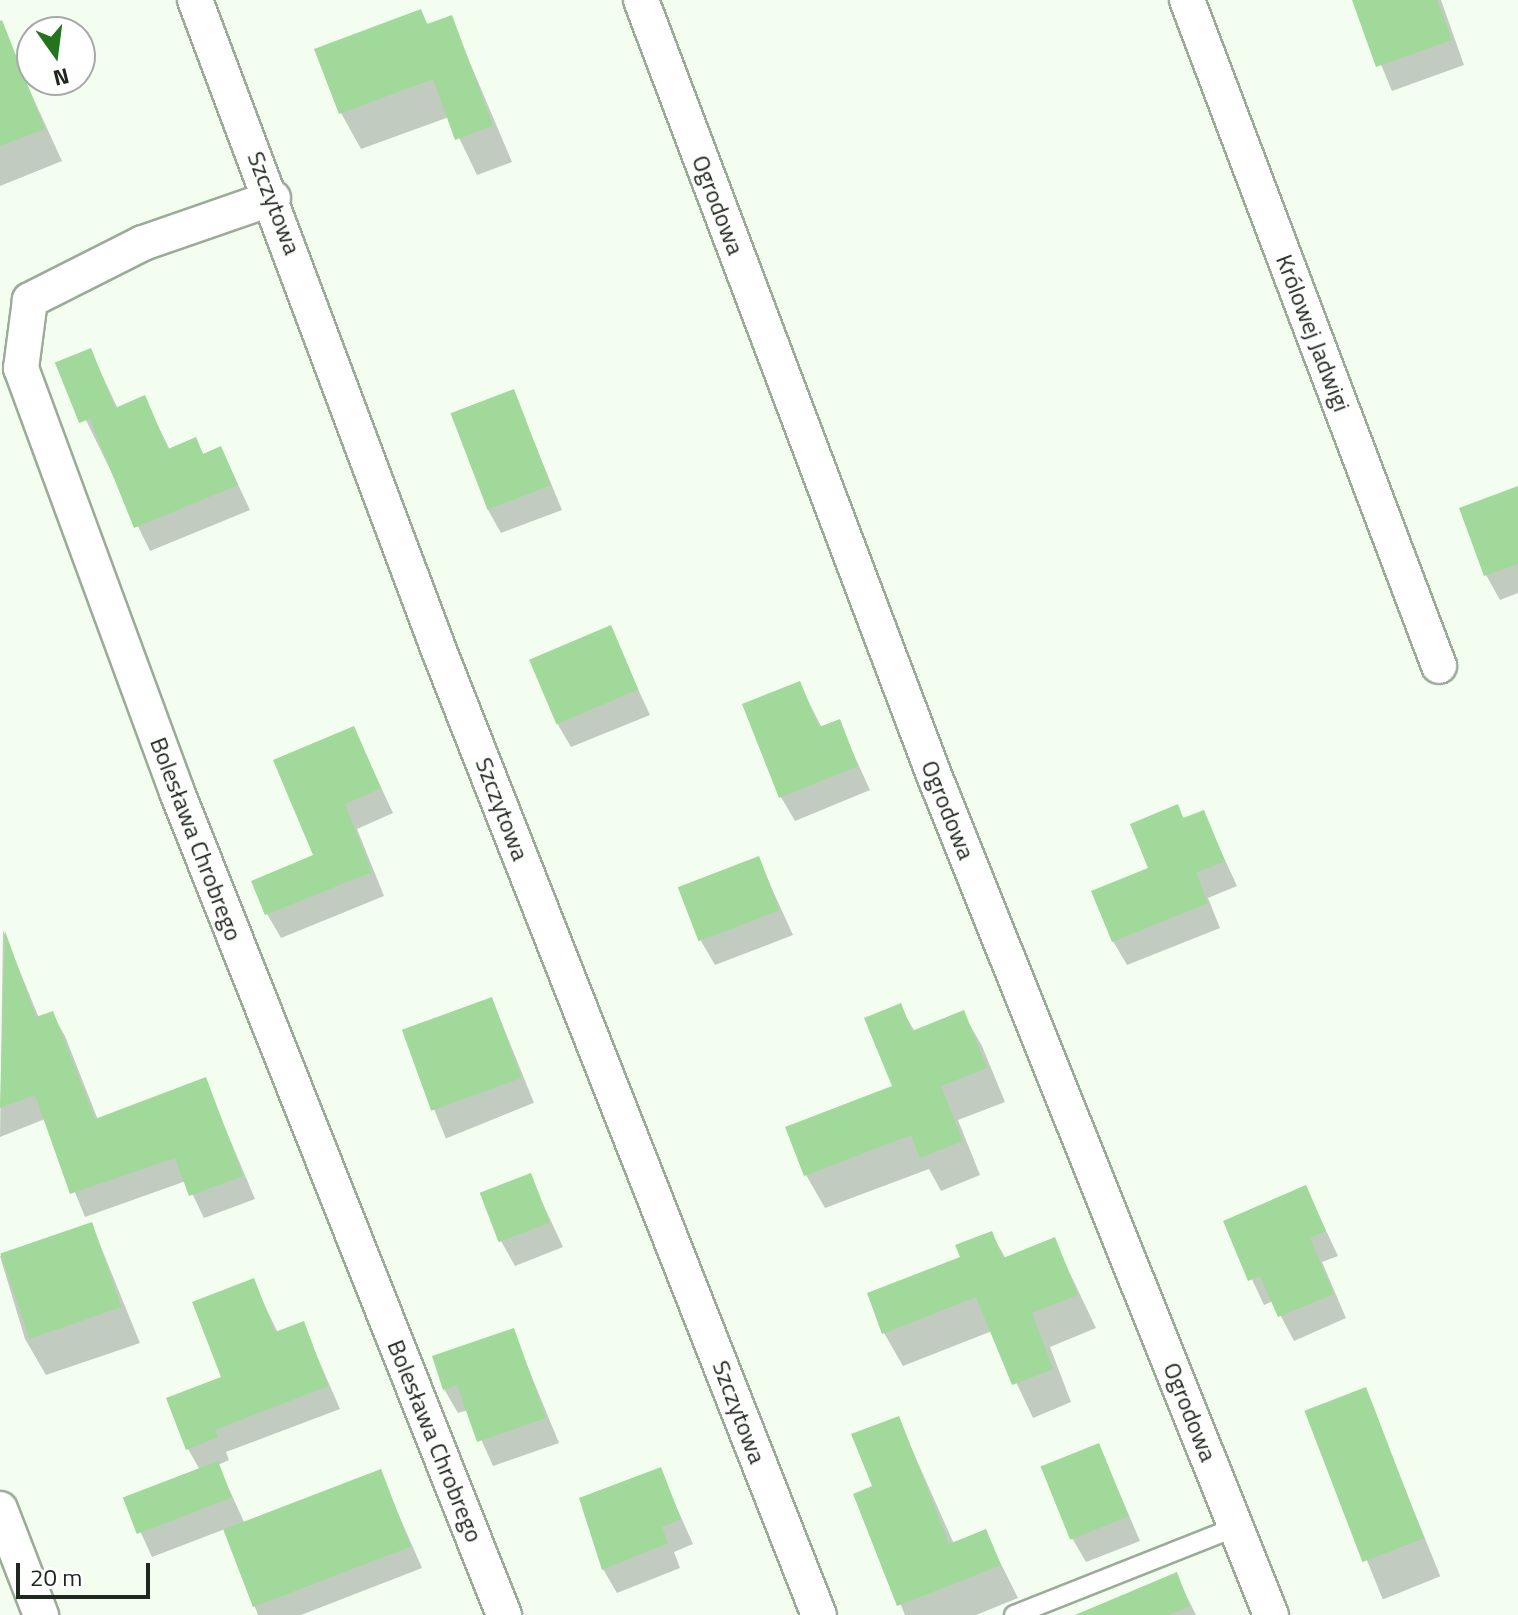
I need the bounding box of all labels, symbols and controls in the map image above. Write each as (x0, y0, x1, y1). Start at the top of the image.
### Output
north arrow (16, 16, 96, 96)
text: N (50, 59, 73, 96)
street label: Szczytowa (241, 147, 307, 259)
street label: Ogrodowa (686, 151, 750, 259)
street label: Królowej Jadwigi (1270, 250, 1356, 416)
street label: Bolesława Chrobrego (144, 733, 248, 945)
street label: Szczytowa (469, 753, 535, 865)
street label: Ogrodowa (915, 756, 981, 864)
street label: Bolesława Chrobrego (381, 1336, 489, 1546)
street label: Szczytowa (706, 1356, 772, 1468)
street label: Ogrodowa (1157, 1358, 1223, 1466)
scale bar (20, 1547, 154, 1597)
text: 20 m (30, 1559, 82, 1595)

